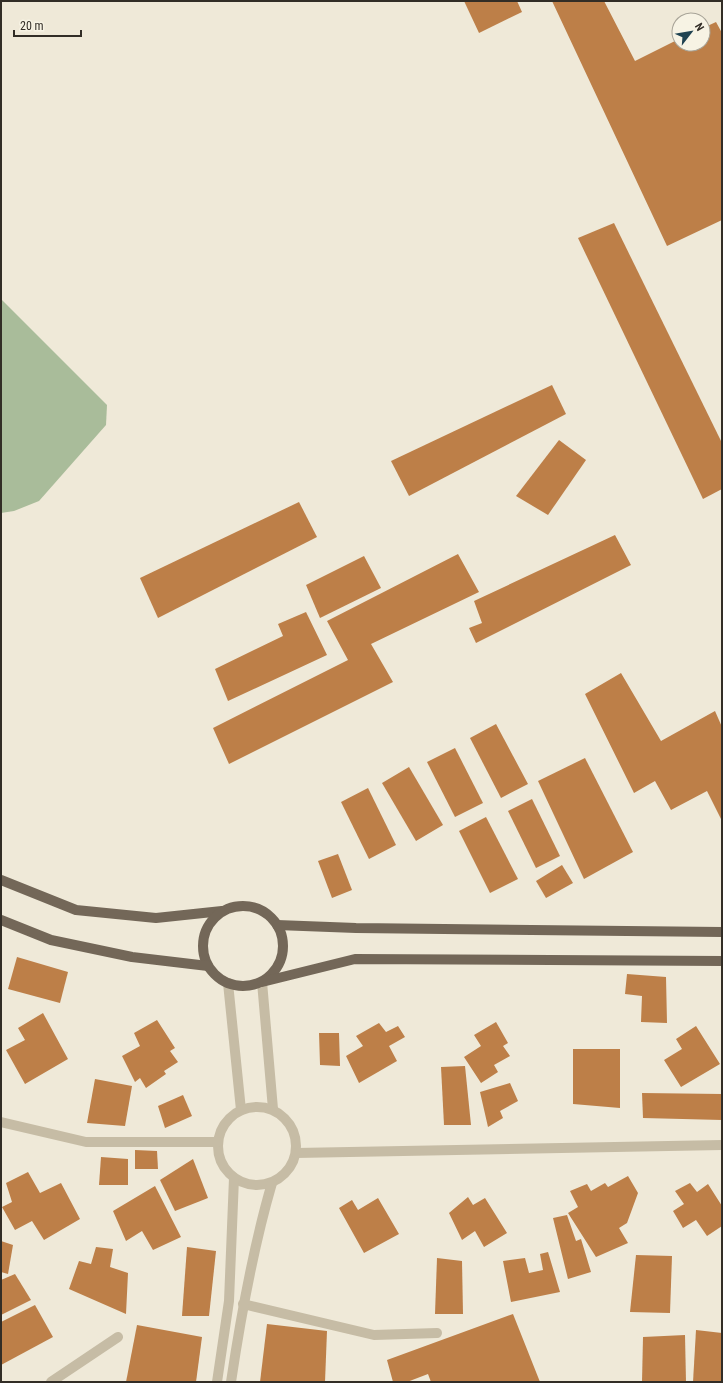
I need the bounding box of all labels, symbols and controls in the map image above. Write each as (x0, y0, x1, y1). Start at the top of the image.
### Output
scale bar (14, 12, 81, 38)
north arrow (671, 12, 711, 52)
text: 20 m (20, 19, 44, 33)
text: N (692, 21, 707, 34)

